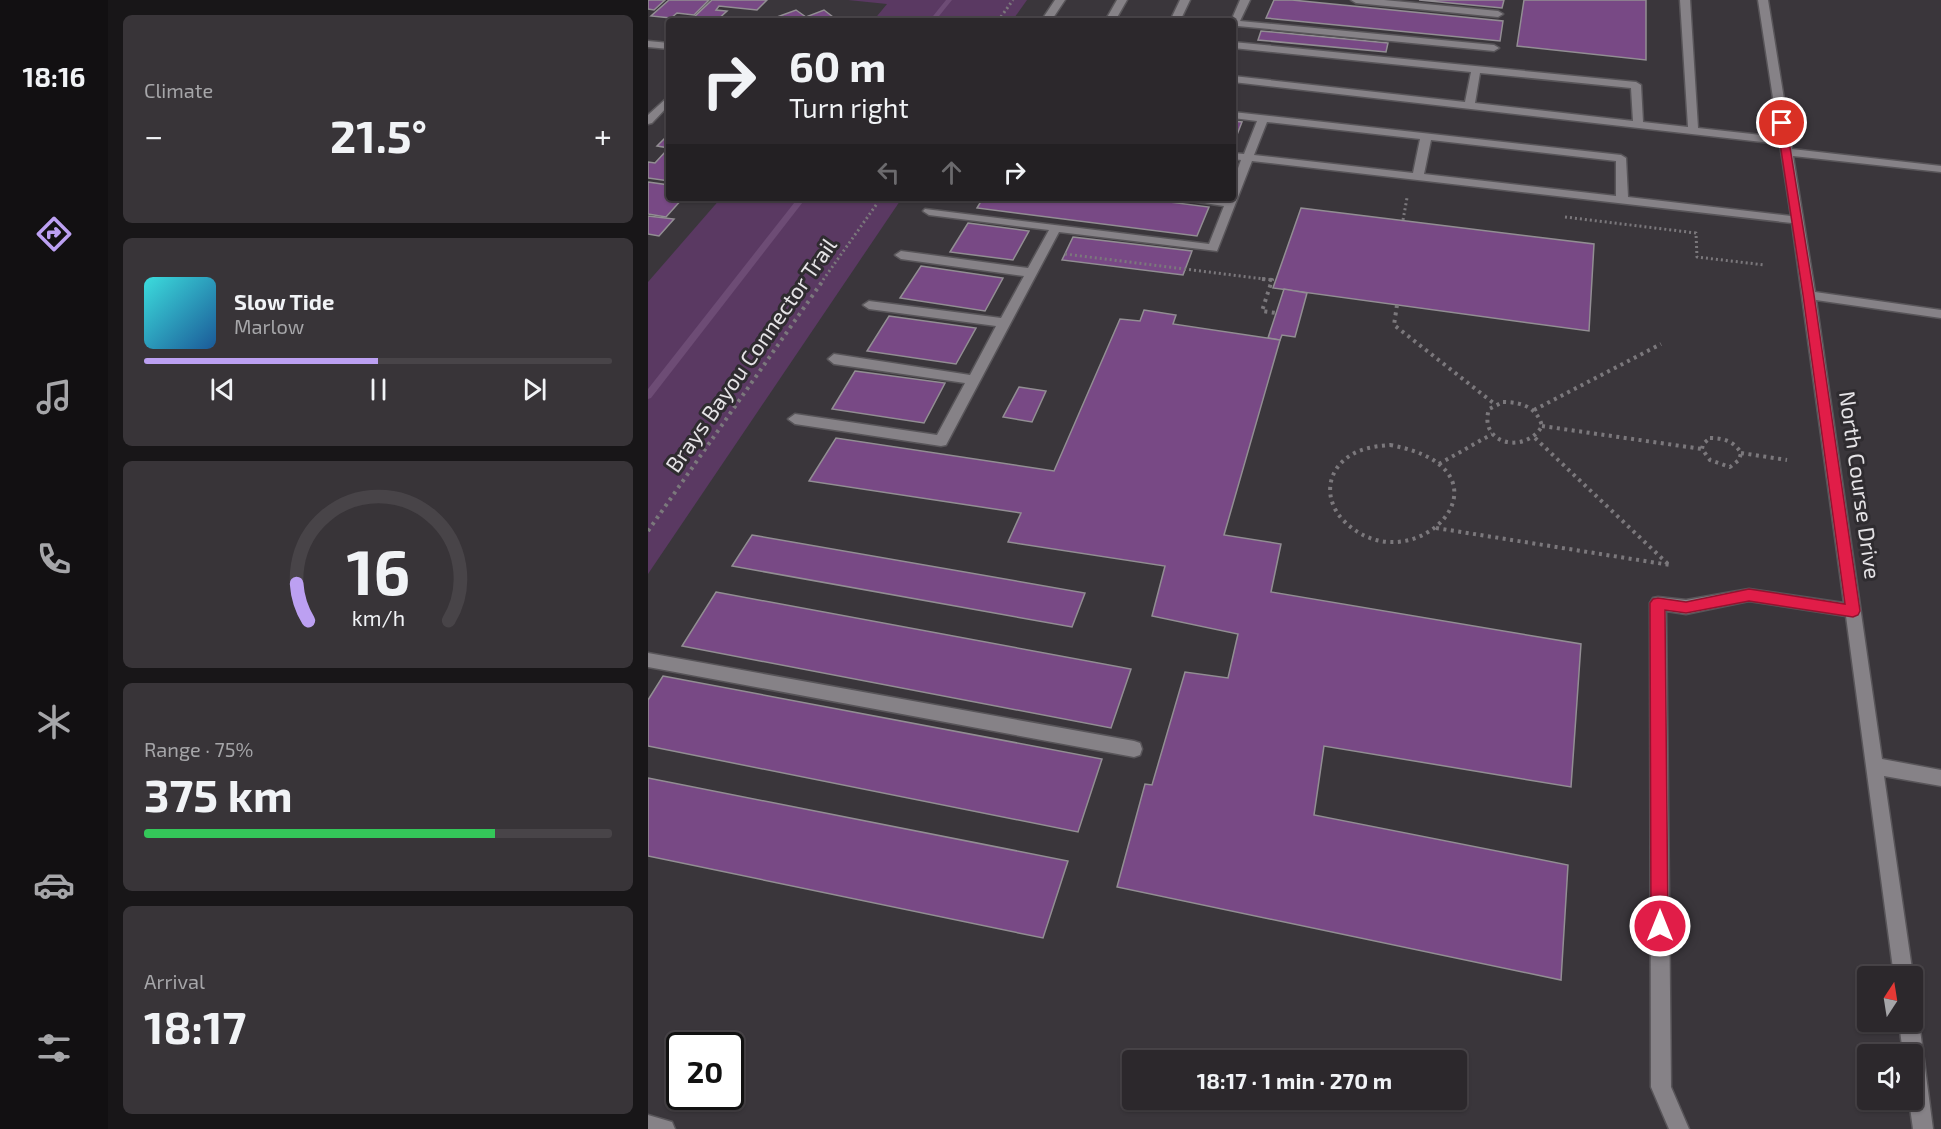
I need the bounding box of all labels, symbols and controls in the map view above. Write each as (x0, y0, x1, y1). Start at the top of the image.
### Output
text: 60 m (789, 40, 886, 90)
icon: right (690, 42, 768, 120)
text: 18:16 (22, 60, 86, 92)
text: Climate (144, 78, 213, 102)
text: Turn right (789, 91, 909, 123)
pin (1756, 97, 1807, 148)
icon: arrive (1765, 106, 1798, 139)
text: 21.5° (330, 108, 427, 162)
text: − (144, 115, 163, 155)
text: + (594, 115, 612, 155)
icon: left (872, 156, 905, 189)
icon: ahead (935, 156, 968, 189)
icon: right (998, 156, 1031, 189)
icon: directions (33, 213, 75, 255)
street label: Brays Bayou Connector Trail (659, 232, 841, 477)
text: Slow Tide (234, 288, 334, 314)
text: Marlow (234, 314, 304, 338)
icon: previous (206, 373, 239, 406)
icon: pause (362, 373, 395, 406)
icon: next (518, 373, 551, 406)
icon: music (33, 376, 75, 418)
street label: North Course Drive (1835, 389, 1887, 580)
text: 16 (346, 534, 410, 609)
icon: phone (33, 538, 75, 580)
text: km/h (351, 606, 405, 631)
icon: climate (33, 701, 75, 743)
text: Range · 75% (144, 737, 253, 761)
text: 375 km (144, 767, 293, 821)
icon: car (33, 864, 75, 906)
position arrow (1628, 894, 1692, 958)
north arrow (1857, 966, 1923, 1032)
map controls (1857, 966, 1923, 1110)
text: Arrival (144, 969, 205, 993)
text: 18:17 (144, 999, 246, 1053)
icon: filters (33, 1027, 75, 1069)
speed limit sign: 20 (666, 1032, 744, 1110)
button: sound (1857, 1044, 1923, 1110)
text: 18:17 · 1 min · 270 m (1197, 1067, 1392, 1093)

